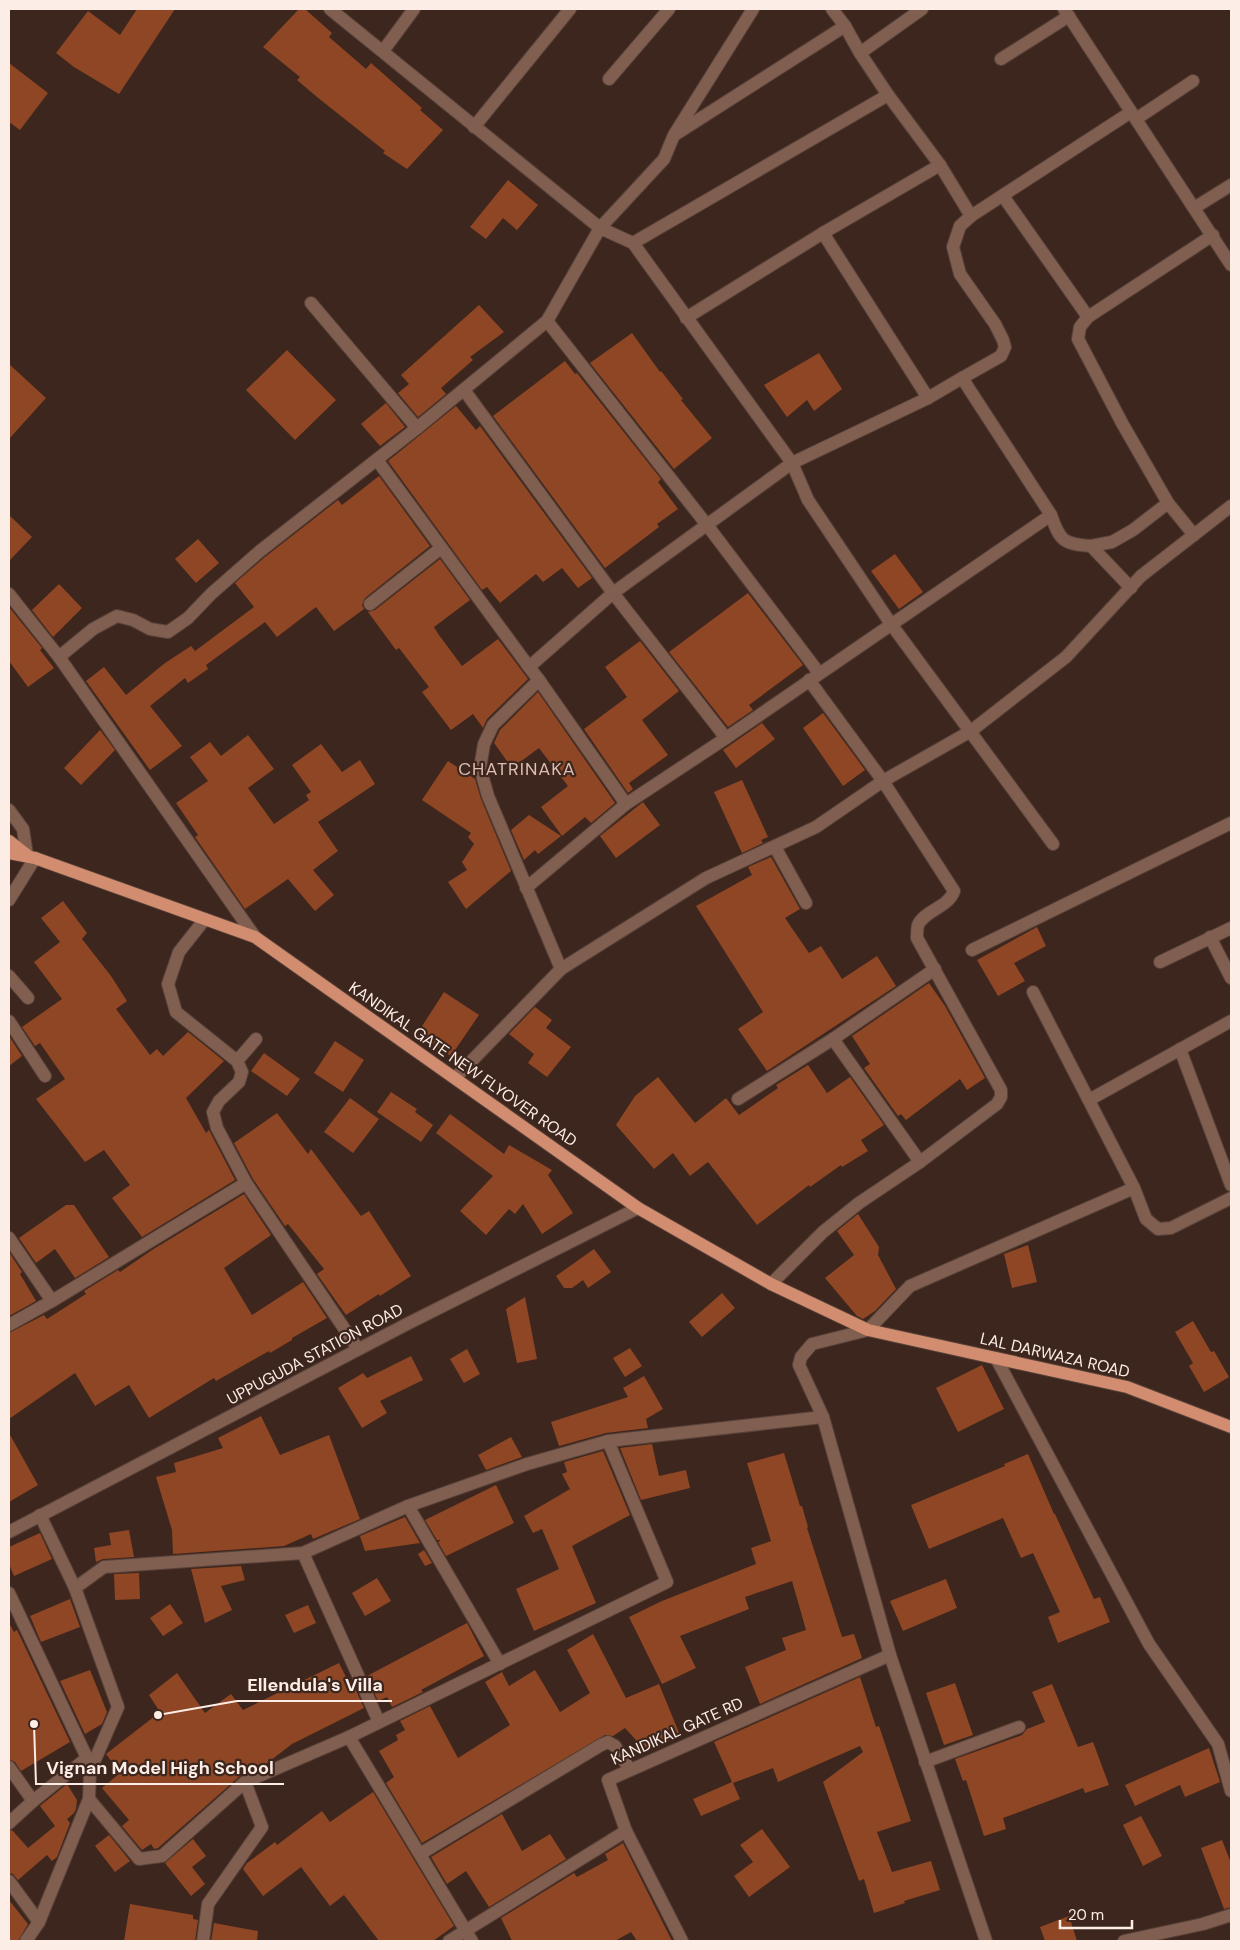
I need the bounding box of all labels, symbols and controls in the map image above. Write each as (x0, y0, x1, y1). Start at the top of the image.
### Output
district label: CHATRINAKA (458, 757, 576, 781)
street label: KANDIKAL GATE NEW FLYOVER ROAD (345, 977, 581, 1151)
street label: UPPUGUDA STATION ROAD (223, 1299, 407, 1409)
street label: LAL DARWAZA ROAD (978, 1328, 1132, 1382)
callout: Ellendula's Villa (237, 1668, 392, 1701)
text: Ellendula's Villa (247, 1673, 383, 1697)
street label: KANDIKAL GATE RD (608, 1692, 746, 1770)
callout: Vignan Model High School (36, 1751, 284, 1784)
text: Vignan Model High School (46, 1756, 274, 1780)
scale bar (1060, 1898, 1132, 1930)
text: 20 m (1068, 1905, 1104, 1925)

